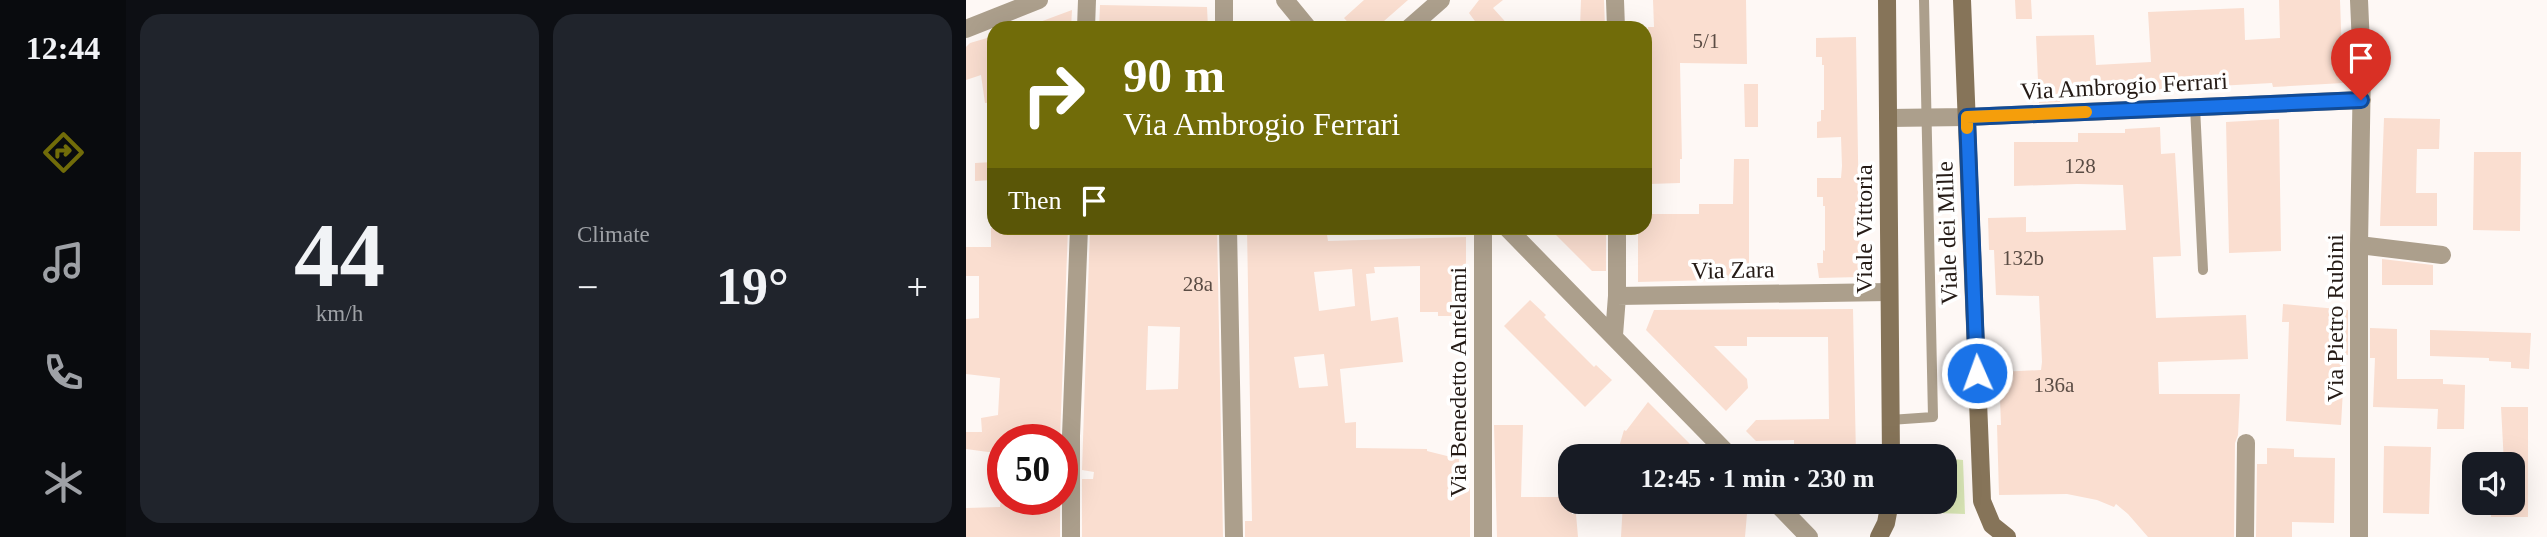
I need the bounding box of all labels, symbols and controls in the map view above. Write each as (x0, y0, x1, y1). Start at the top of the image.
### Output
pin (2331, 28, 2391, 100)
house number: 5/1 (1693, 29, 1719, 53)
text: 12:44 (26, 30, 100, 66)
icon: arrive (2342, 39, 2380, 77)
text: 90 m (1123, 48, 1225, 103)
icon: right (1008, 49, 1099, 140)
street label: Via Ambrogio Ferrari (2020, 68, 2229, 104)
text: Via Ambrogio Ferrari (1123, 106, 1400, 142)
icon: directions (39, 128, 88, 177)
house number: 128 (2064, 154, 2096, 178)
street label: Viale dei Mille (1931, 161, 1963, 305)
street label: Viale Vittoria (1851, 164, 1877, 294)
icon: arrive (1075, 182, 1113, 220)
text: Then (1008, 186, 1061, 215)
text: 44 (294, 205, 385, 306)
text: Climate (577, 222, 650, 247)
street label: Via Pietro Rubini (2322, 234, 2348, 402)
icon: music (39, 238, 88, 287)
house number: 132b (2002, 246, 2044, 270)
street label: Via Zara (1691, 256, 1775, 284)
text: 19° (716, 258, 789, 315)
text: − (577, 266, 598, 308)
text: + (907, 266, 928, 308)
street label: Via Benedetto Antelami (1445, 266, 1471, 497)
house number: 28a (1183, 272, 1214, 296)
text: km/h (316, 301, 363, 326)
position arrow (1940, 336, 2014, 410)
icon: phone (39, 348, 88, 397)
house number: 136a (2034, 373, 2075, 397)
speed limit sign: 50 (987, 424, 1078, 515)
map controls (2462, 452, 2525, 515)
button: sound (2462, 452, 2525, 515)
icon: climate (39, 458, 88, 507)
text: 12:45 · 1 min · 230 m (1641, 464, 1875, 493)

